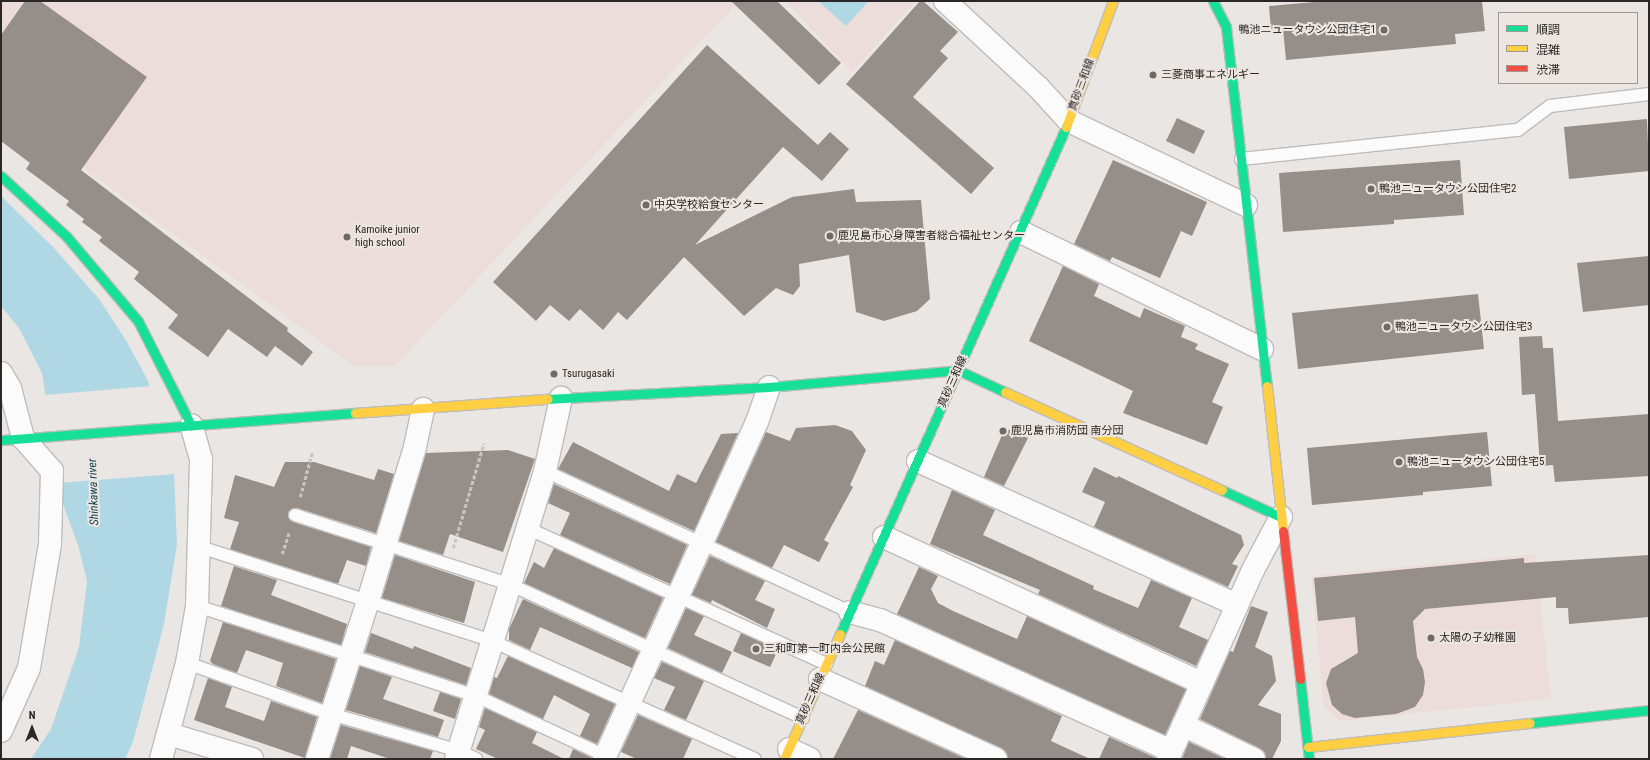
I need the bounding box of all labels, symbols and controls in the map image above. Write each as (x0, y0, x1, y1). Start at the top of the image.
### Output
legend (1498, 12, 1638, 84)
place label: 鴨池ニュータウン公団住宅1 (1239, 23, 1376, 37)
text: 順調 (1536, 23, 1560, 37)
marker: 鴨池ニュータウン公団住宅1 (1379, 25, 1389, 35)
text: 混雑 (1536, 43, 1560, 57)
street label: 真砂三和線 (1066, 57, 1098, 113)
text: 渋滞 (1536, 63, 1560, 77)
place label: 三菱商事エネルギー (1161, 68, 1260, 82)
marker: 三菱商事エネルギー (1148, 70, 1158, 80)
place label: 鴨池ニュータウン公団住宅2 (1379, 182, 1516, 196)
marker: 鴨池ニュータウン公団住宅2 (1366, 184, 1376, 194)
place label: 中央学校給食センター (654, 198, 764, 212)
marker: 中央学校給食センター (641, 200, 651, 210)
place label: Kamoike junior high school (355, 224, 420, 250)
place label: 鹿児島市心身障害者総合福祉センター (838, 229, 1025, 243)
marker: 鹿児島市心身障害者総合福祉センター (825, 231, 835, 241)
marker: Kamoike junior high school (342, 232, 352, 242)
place label: 鴨池ニュータウン公団住宅3 (1395, 320, 1532, 334)
marker: 鴨池ニュータウン公団住宅3 (1382, 322, 1392, 332)
street label: 真砂三和線 (936, 354, 970, 410)
place label: Tsurugasaki (562, 367, 615, 381)
marker: Tsurugasaki (549, 369, 559, 379)
place label: 鹿児島市消防団 南分団 (1011, 424, 1124, 438)
marker: 鹿児島市消防団 南分団 (998, 426, 1008, 436)
place label: 鴨池ニュータウン公団住宅5 (1407, 455, 1544, 469)
marker: 鴨池ニュータウン公団住宅5 (1394, 457, 1404, 467)
water label: Shinkawa river (86, 458, 102, 526)
place label: 太陽の子幼稚園 (1439, 631, 1516, 645)
marker: 太陽の子幼稚園 (1426, 633, 1436, 643)
place label: 三和町第一町内会公民館 (764, 642, 885, 656)
marker: 三和町第一町内会公民館 (751, 644, 761, 654)
street label: 真砂三和線 (794, 671, 828, 727)
north arrow (12, 708, 52, 748)
text: N (29, 709, 35, 722)

